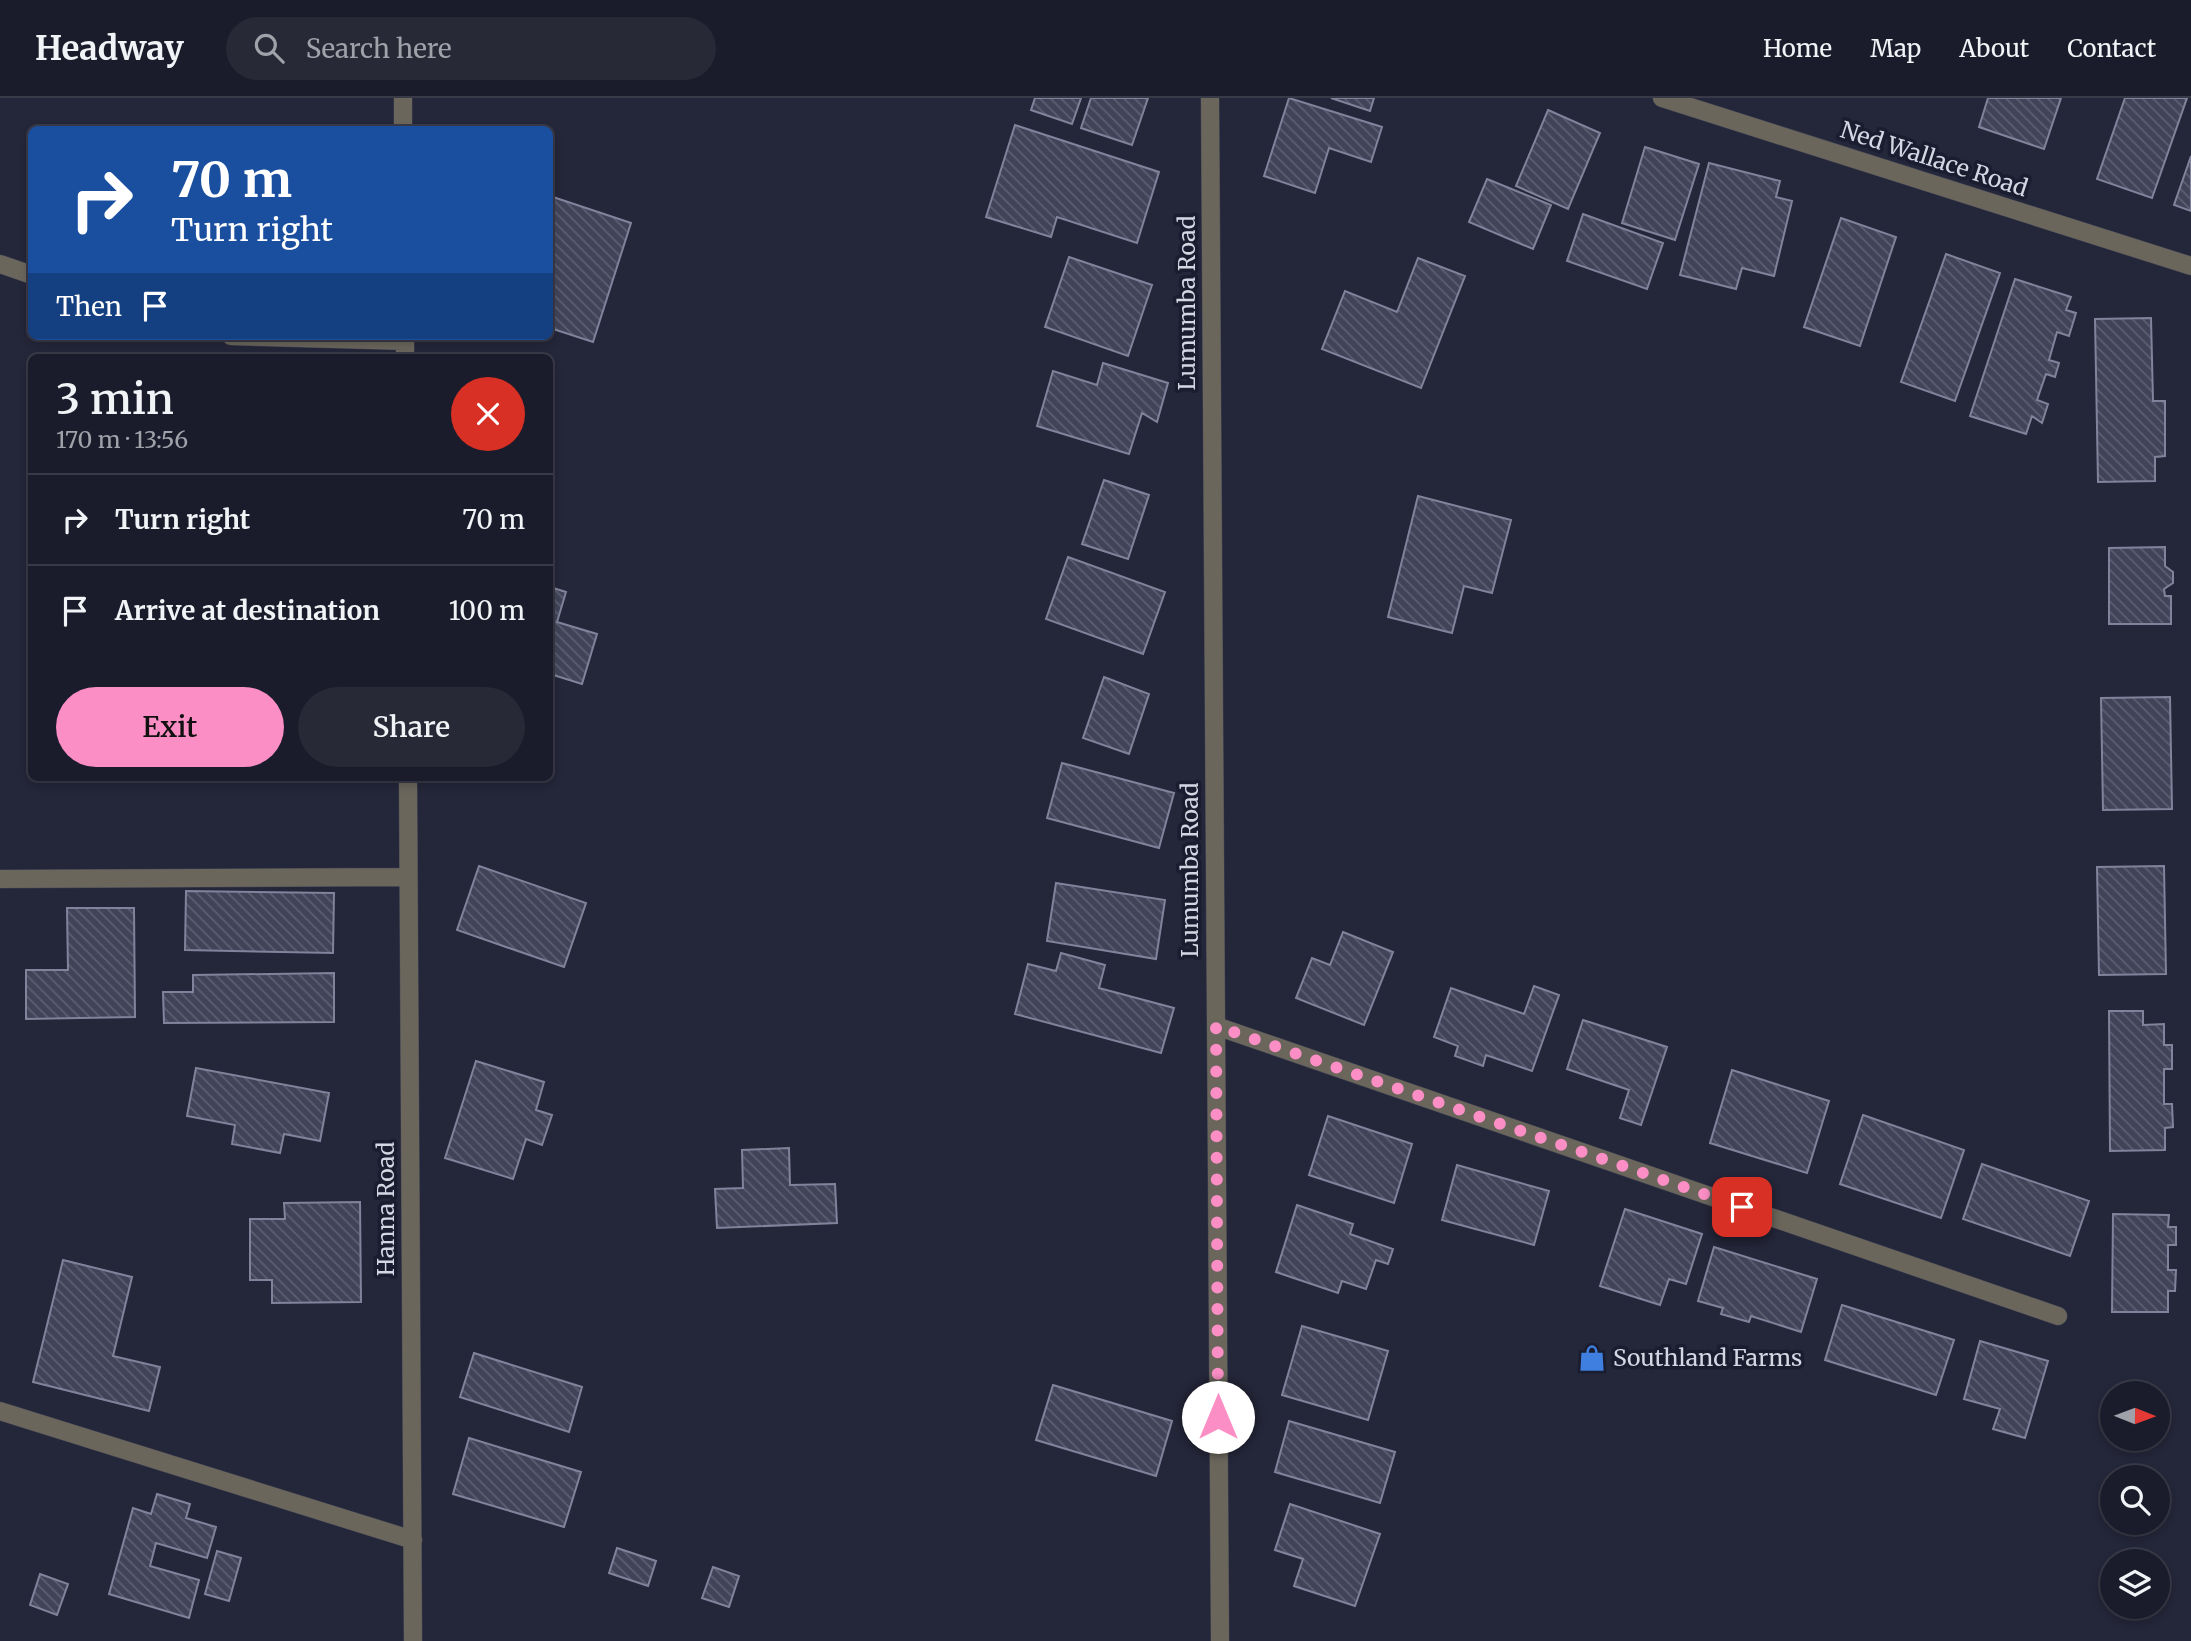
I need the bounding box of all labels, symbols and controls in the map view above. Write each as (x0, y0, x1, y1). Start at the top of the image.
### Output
search box (226, 17, 716, 80)
text: Headway (35, 28, 184, 69)
icon: search (250, 29, 288, 67)
text: Search here (306, 32, 452, 65)
text: Home (1763, 33, 1832, 64)
text: Map (1870, 33, 1921, 64)
text: About (1959, 33, 2029, 64)
text: Contact (2067, 33, 2156, 64)
street label: Ned Wallace Road (1837, 115, 2032, 203)
text: 70 m (171, 149, 292, 210)
icon: right (56, 154, 147, 245)
text: Turn right (171, 210, 333, 250)
street label: Lumumba Road (1172, 215, 1201, 391)
icon: arrive (136, 287, 174, 325)
text: Then (56, 290, 122, 323)
text: 3 min (56, 373, 174, 425)
button: close (451, 377, 525, 451)
text: 170 m · 13:56 (56, 425, 188, 454)
icon: right (56, 501, 94, 539)
text: Turn right (115, 503, 250, 536)
text: 70 m (462, 503, 525, 536)
icon: arrive (56, 592, 94, 630)
text: Arrive at destination (115, 594, 380, 627)
text: 100 m (449, 594, 525, 627)
button: Exit (56, 687, 284, 767)
button: Share (298, 687, 525, 767)
street label: Lumumba Road (1175, 782, 1204, 958)
street label: Hanna Road (371, 1141, 400, 1276)
pin (1712, 1177, 1772, 1237)
icon: arrive (1723, 1188, 1761, 1226)
shop icon: Southland Farms (1577, 1343, 1607, 1373)
place label: Southland Farms (1613, 1343, 1802, 1372)
position arrow (1181, 1380, 1255, 1454)
north arrow (2100, 1381, 2170, 1451)
map controls (2100, 1381, 2170, 1619)
button: search (2100, 1465, 2170, 1535)
button: layers (2100, 1549, 2170, 1619)

